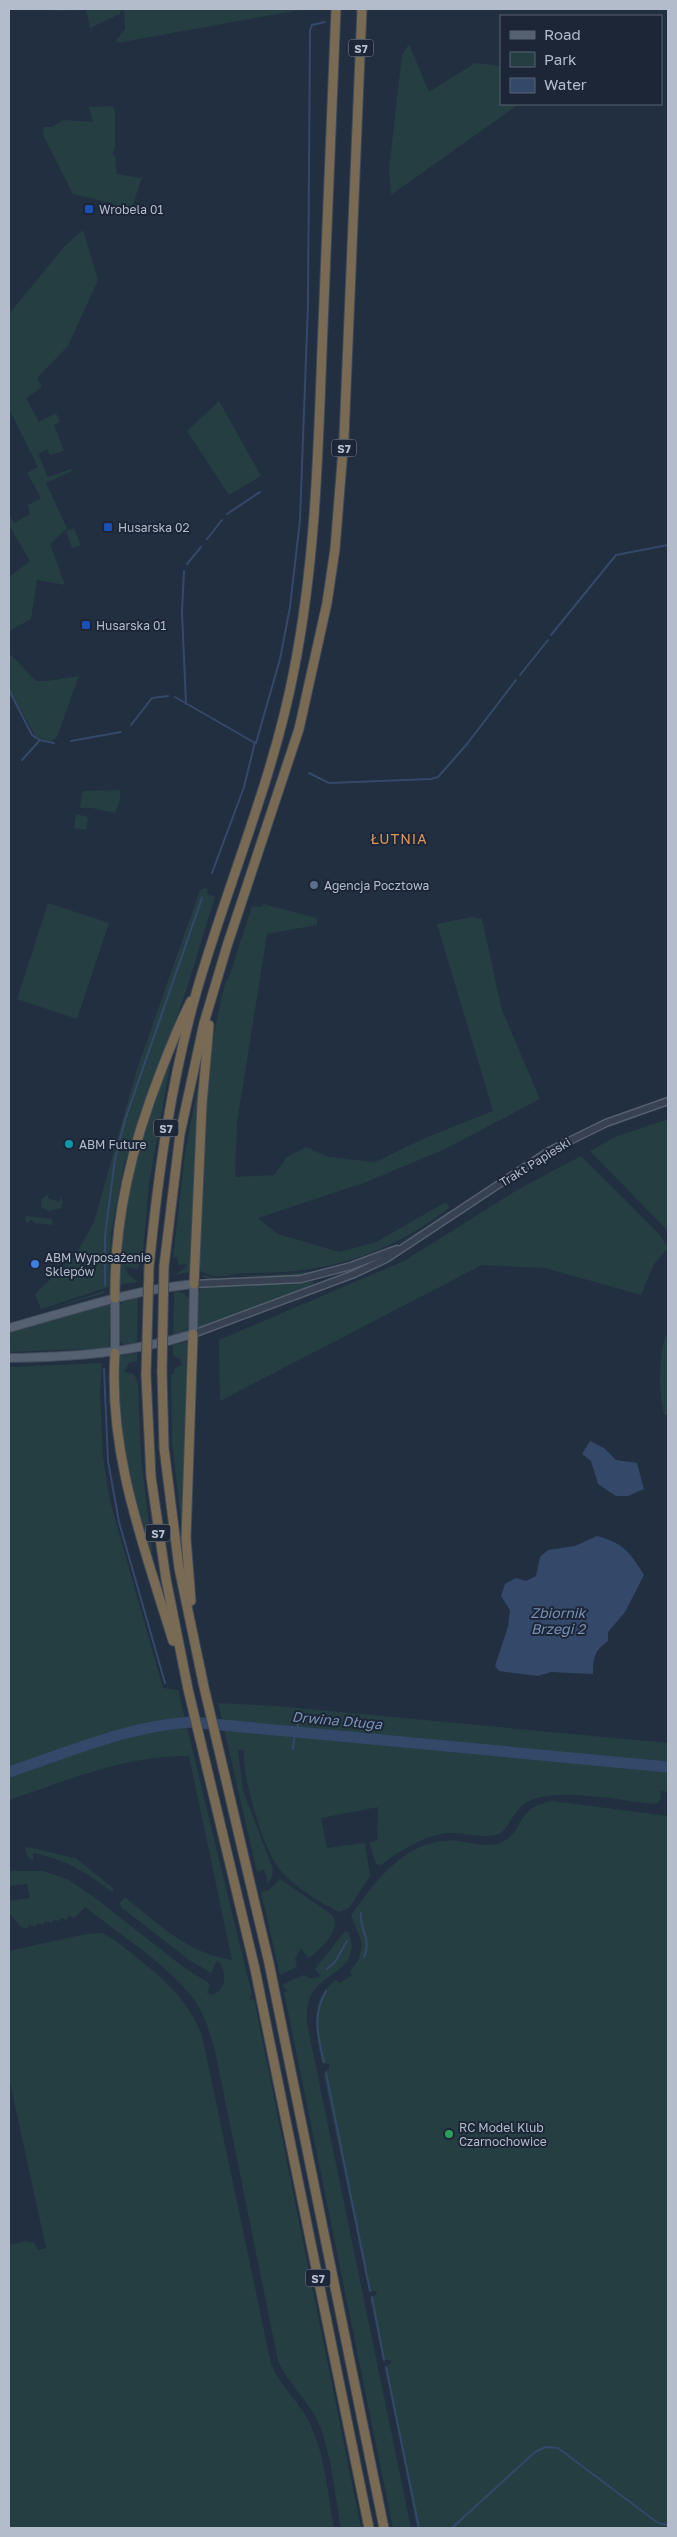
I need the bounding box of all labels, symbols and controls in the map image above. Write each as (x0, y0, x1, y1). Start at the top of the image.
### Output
legend (500, 15, 662, 105)
text: Road (544, 25, 581, 43)
road number: S7 (348, 40, 374, 56)
text: Park (544, 50, 577, 68)
text: Water (544, 75, 587, 93)
place label: Wrobela 01 (99, 202, 163, 217)
marker: Wrobela 01 (83, 203, 95, 215)
road number: S7 (332, 439, 356, 456)
place label: Husarska 02 (118, 520, 189, 535)
marker: Husarska 02 (102, 521, 114, 533)
place label: Husarska 01 (96, 618, 166, 633)
marker: Husarska 01 (80, 619, 92, 631)
district label: ŁUTNIA (370, 830, 428, 847)
place label: Agencja Pocztowa (324, 878, 429, 893)
marker: Agencja Pocztowa (308, 879, 320, 891)
road number: S7 (154, 1120, 178, 1136)
street label: Trakt Papieski (497, 1134, 573, 1190)
place label: ABM Future (79, 1137, 146, 1152)
marker: ABM Future (63, 1138, 75, 1150)
place label: ABM Wyposażenie Sklepów (45, 1250, 151, 1279)
marker: ABM Wyposażenie Sklepów (29, 1258, 41, 1270)
road number: S7 (146, 1525, 170, 1542)
water label: Zbiornik Brzegi 2 (531, 1604, 588, 1637)
water label: Drwina Długa (291, 1708, 384, 1732)
place label: RC Model Klub Czarnochowice (459, 2120, 547, 2149)
marker: RC Model Klub Czarnochowice (443, 2128, 455, 2140)
road number: S7 (306, 2270, 330, 2286)

